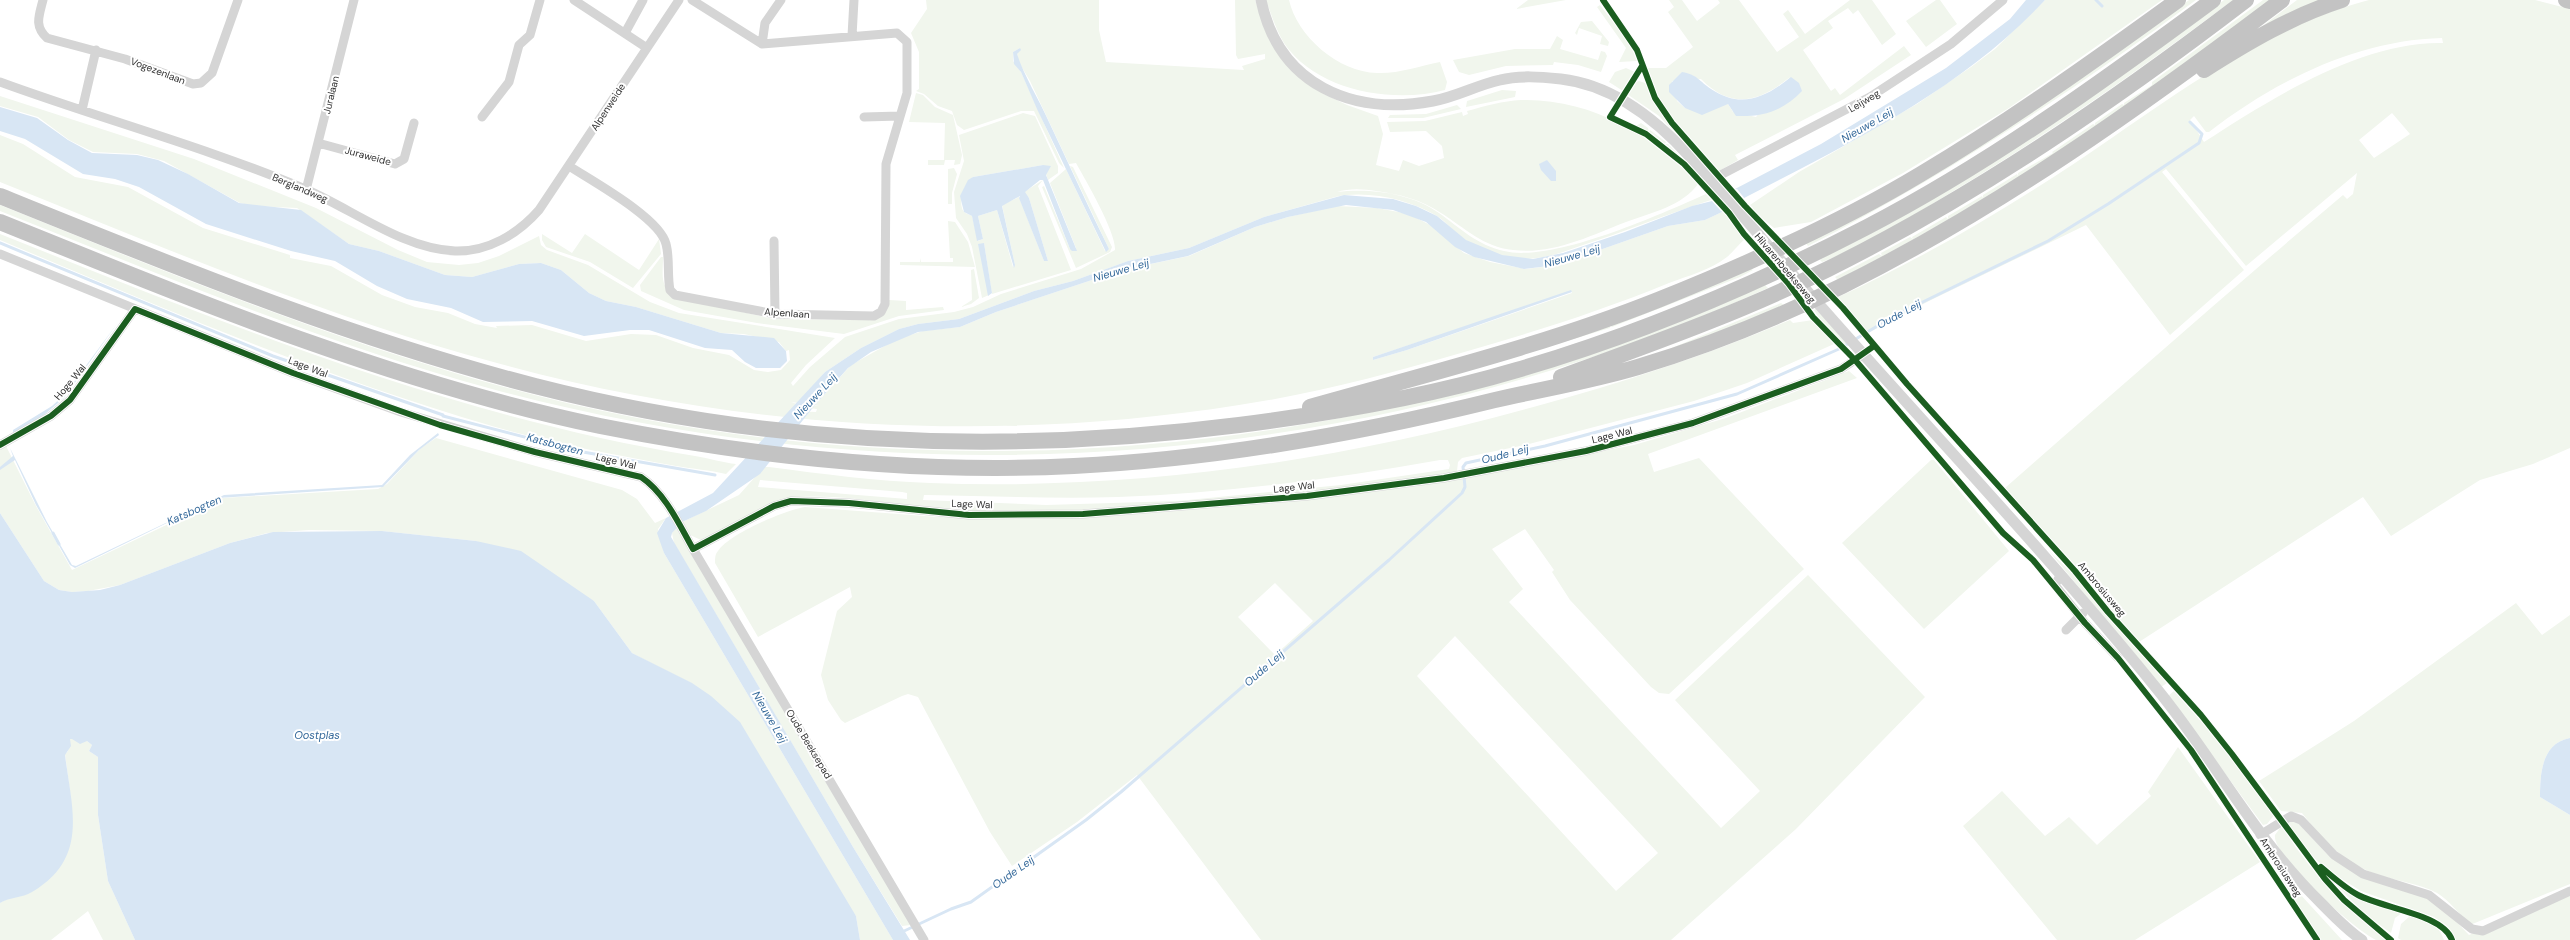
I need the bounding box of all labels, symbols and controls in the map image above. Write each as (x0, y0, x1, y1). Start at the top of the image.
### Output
street label: Vogezenlaan (129, 55, 187, 87)
street label: Juralaan (320, 74, 342, 115)
street label: Alpenweide (588, 81, 628, 133)
street label: Leijweg (1846, 86, 1882, 115)
water label: Nieuwe Leij (1838, 104, 1896, 146)
street label: Juraweide (343, 144, 393, 168)
street label: Berglandweg (270, 170, 330, 206)
street label: Hilvarenbeekseweg (1752, 230, 1819, 306)
water label: Nieuwe Leij (1542, 241, 1602, 271)
water label: Nieuwe Leij (1091, 255, 1151, 285)
water label: Oude Leij (1874, 296, 1924, 332)
street label: Alpenlaan (764, 305, 810, 321)
street label: Lage Wal (286, 354, 330, 380)
street label: Hoge Wal (51, 361, 89, 403)
water label: Nieuwe Leij (790, 370, 840, 422)
street label: Lage Wal (1590, 424, 1634, 446)
water label: Katsbogten (525, 430, 585, 458)
water label: Oude Leij (1480, 441, 1530, 467)
street label: Lage Wal (594, 450, 638, 472)
street label: Lage Wal (1273, 478, 1315, 496)
water label: Katsbogten (165, 492, 223, 528)
street label: Lage Wal (951, 497, 993, 511)
street label: Ambrosiusweg (2075, 559, 2129, 620)
water label: Oude Leij (1241, 647, 1287, 689)
water label: Nieuwe Leij (749, 688, 791, 746)
street label: Oude Beeksepad (783, 707, 835, 781)
water label: Oostplas (294, 728, 340, 742)
street label: Ambrosiusweg (2257, 835, 2305, 899)
water label: Oude Leij (989, 852, 1037, 892)

